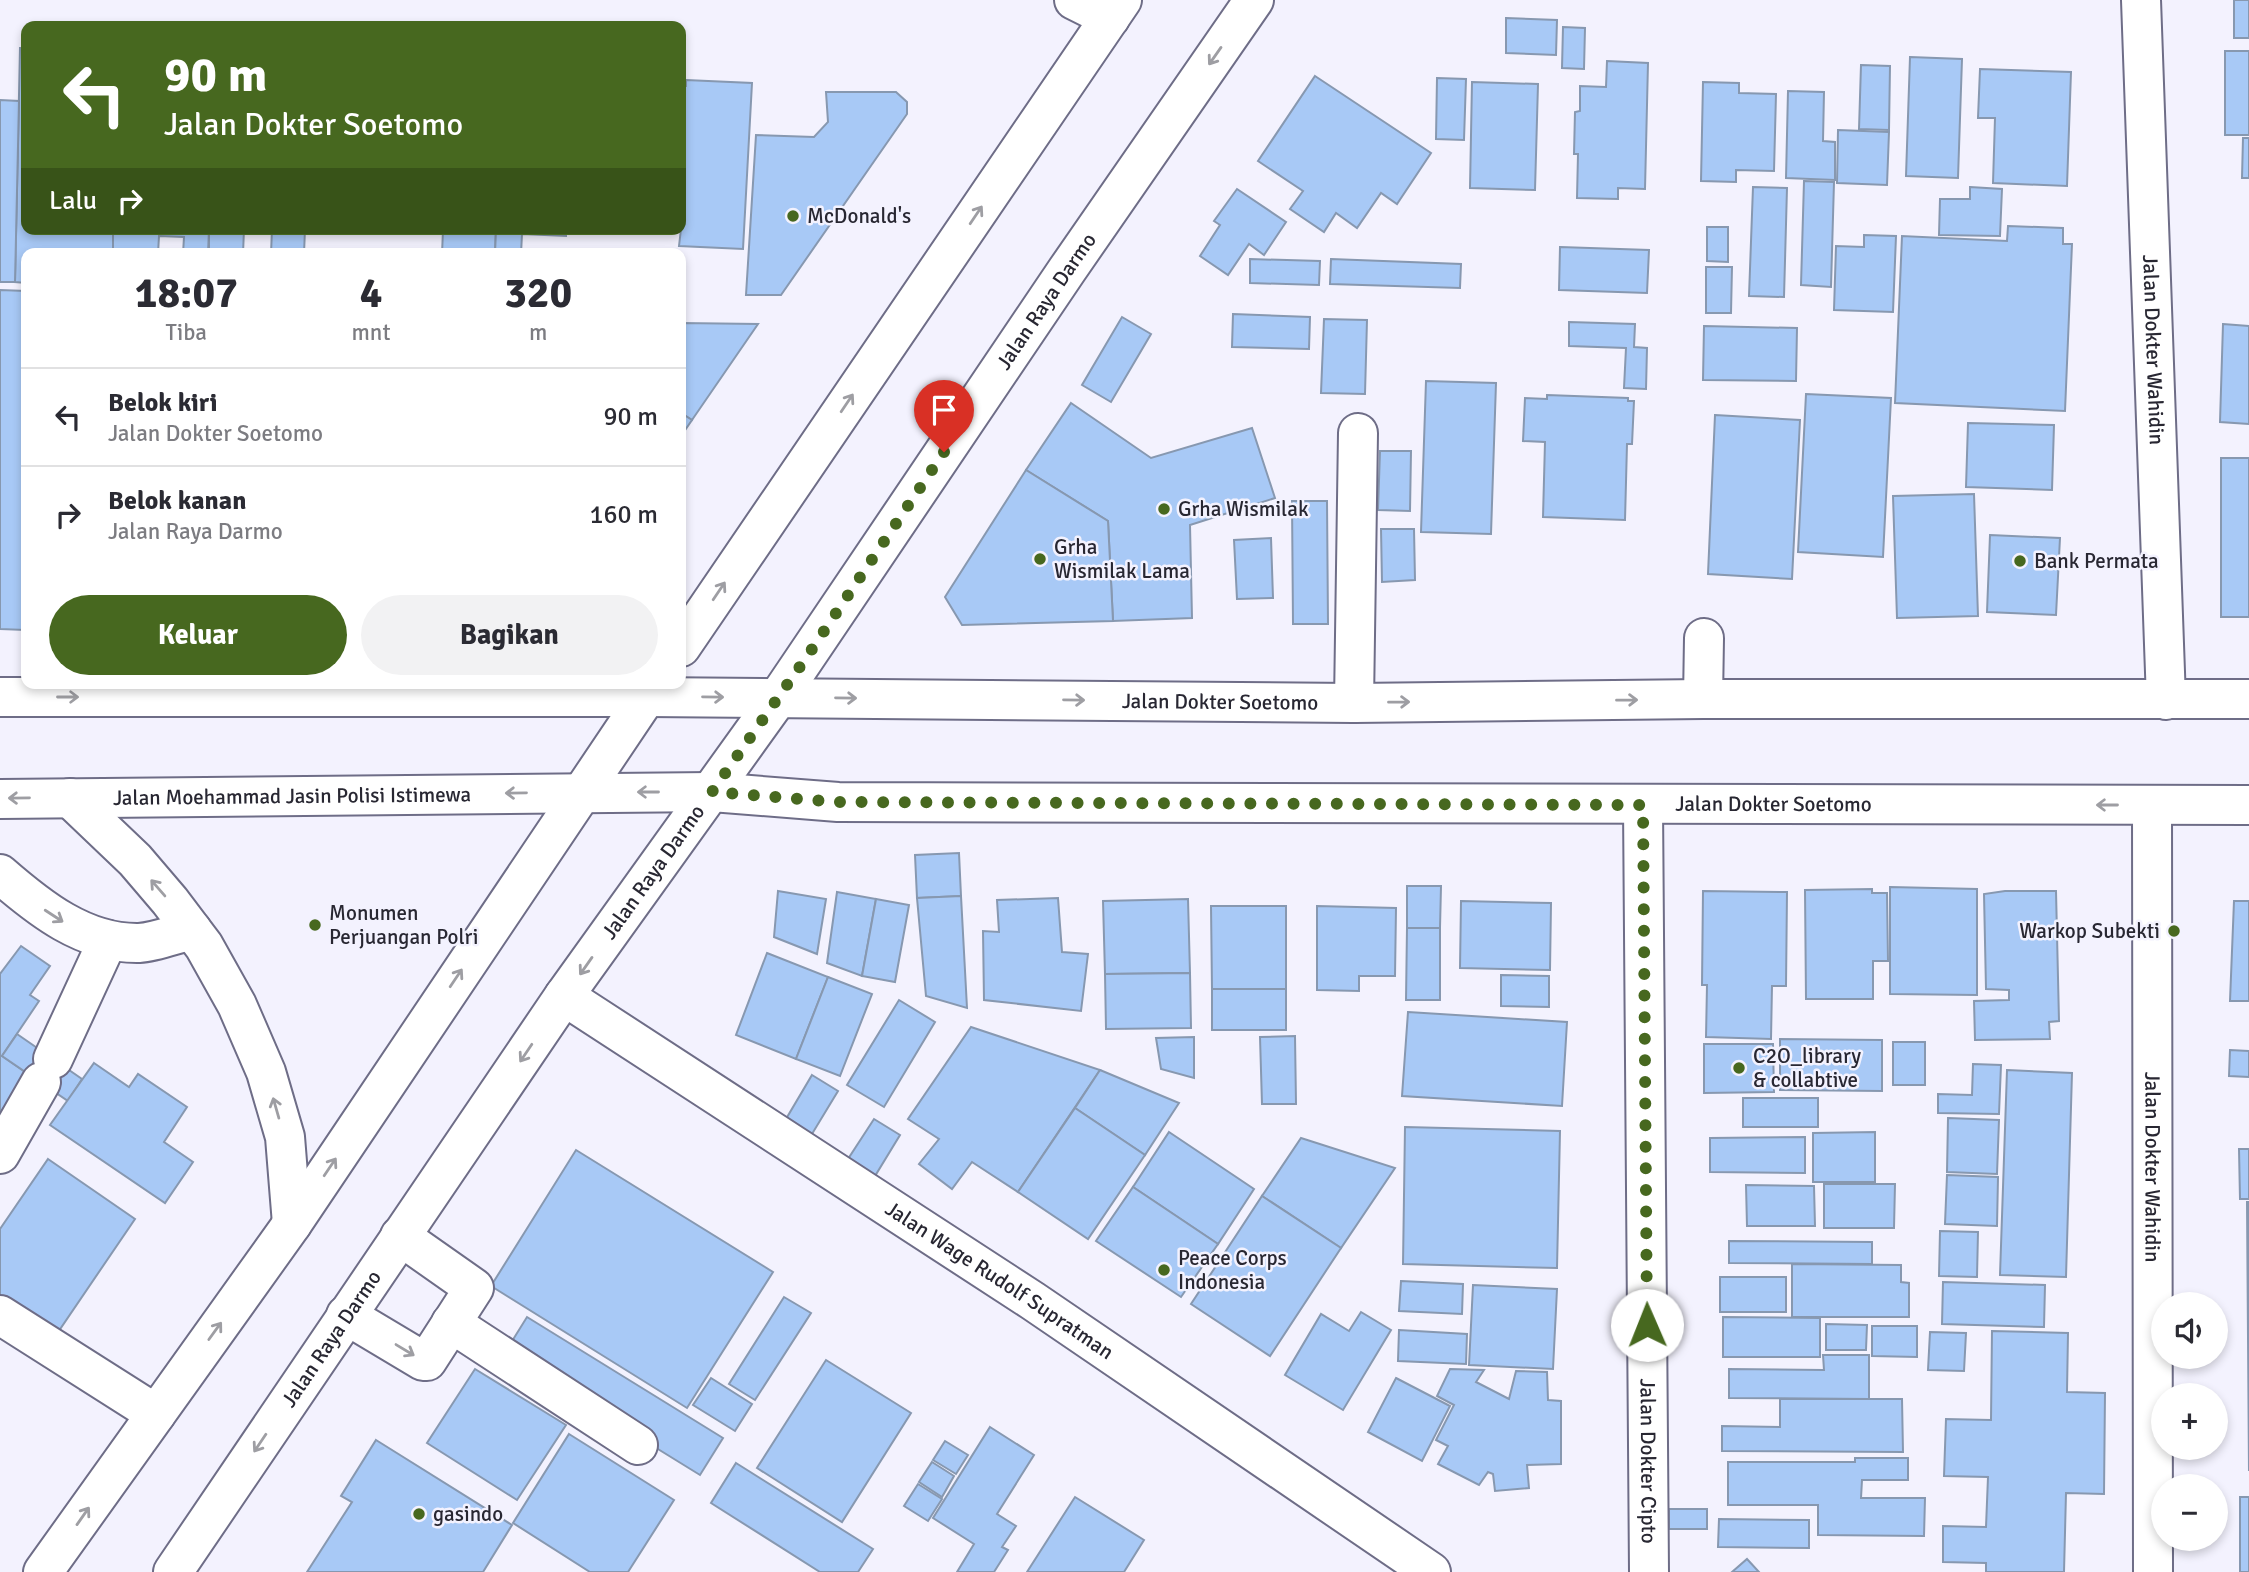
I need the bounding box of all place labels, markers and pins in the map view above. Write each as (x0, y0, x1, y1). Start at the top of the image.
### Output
place label: McDonald's (807, 203, 911, 229)
marker: McDonald's (785, 208, 801, 224)
pin (914, 380, 974, 452)
place label: Grha Wismilak (1178, 496, 1309, 522)
marker: Grha Wismilak (1156, 501, 1172, 517)
place label: Grha Wismilak Lama (1054, 534, 1190, 584)
place label: Bank Permata (2034, 548, 2159, 574)
marker: Grha Wismilak Lama (1032, 551, 1048, 567)
marker: Bank Permata (2012, 553, 2028, 569)
place label: Monumen Perjuangan Polri (329, 900, 478, 950)
marker: Monumen Perjuangan Polri (307, 917, 323, 933)
place label: Warkop Subekti (2019, 918, 2160, 944)
marker: Warkop Subekti (2166, 923, 2182, 939)
place label: C2O_library & collabtive (1753, 1043, 1861, 1093)
marker: C2O_library & collabtive (1731, 1060, 1747, 1076)
place label: Peace Corps Indonesia (1178, 1245, 1287, 1295)
marker: Peace Corps Indonesia (1156, 1262, 1172, 1278)
place label: gasindo (433, 1501, 503, 1527)
marker: gasindo (411, 1506, 427, 1522)

